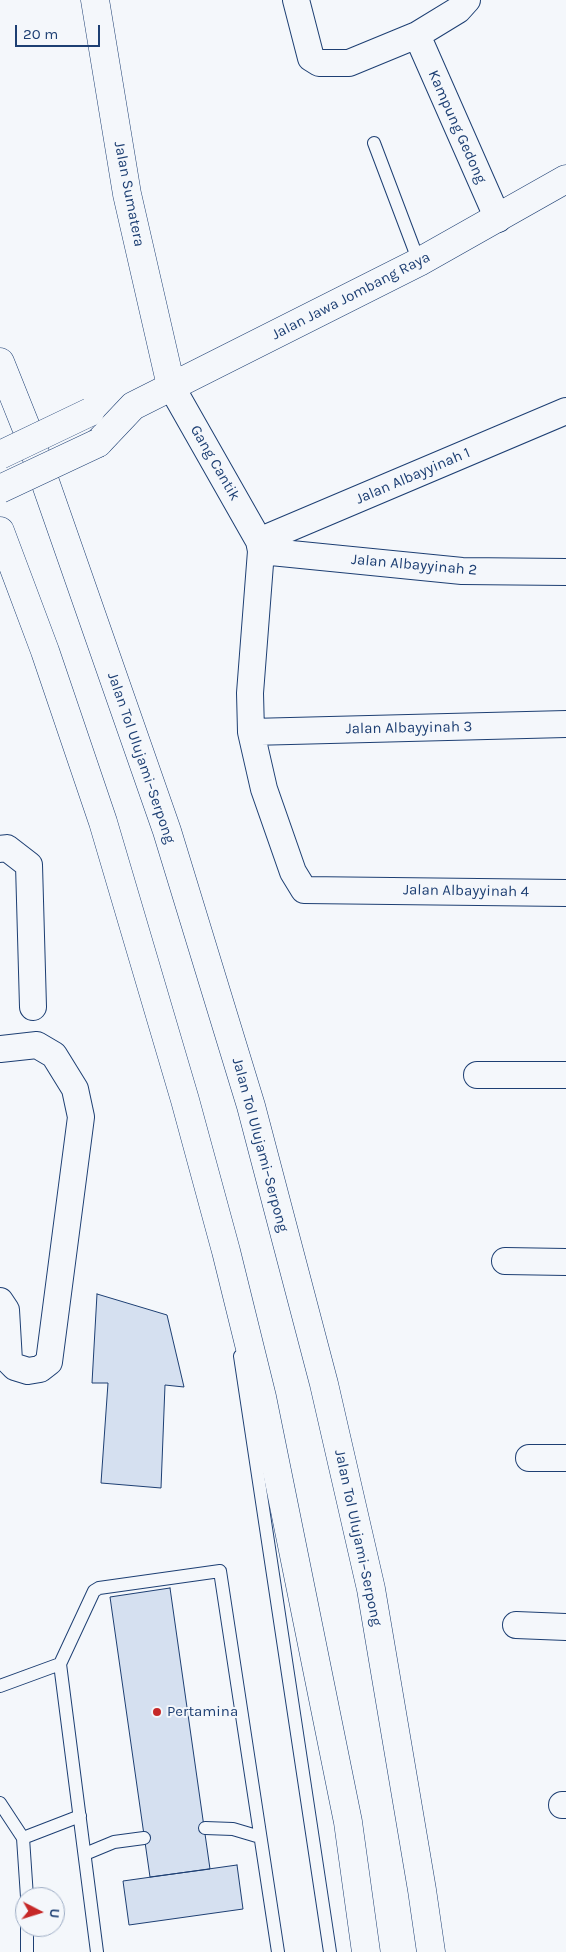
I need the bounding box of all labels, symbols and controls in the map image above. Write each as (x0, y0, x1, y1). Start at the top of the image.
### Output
scale bar (18, 15, 102, 47)
text: 20 m (23, 25, 58, 43)
street label: Kampung Gedong (424, 67, 490, 187)
street label: Jalan Sumatera (110, 140, 148, 248)
street label: Jalan Jawa Jombang Raya (269, 248, 433, 344)
street label: Gang Cantik (186, 422, 244, 504)
street label: Jalan Albayyinah 1 (353, 444, 473, 508)
street label: Jalan Albayyinah 2 (350, 551, 478, 579)
street label: Jalan Tol Ulujami–Serpong (103, 670, 179, 846)
street label: Jalan Albayyinah 3 (346, 718, 472, 738)
street label: Jalan Albayyinah 4 (403, 881, 529, 901)
street label: Jalan Tol Ulujami–Serpong (228, 1056, 292, 1234)
street label: Jalan Tol Ulujami–Serpong (330, 1448, 386, 1628)
place label: Pertamina (167, 1703, 238, 1721)
marker: Pertamina (151, 1706, 163, 1718)
north arrow (15, 1887, 65, 1937)
text: U (46, 1908, 63, 1919)

